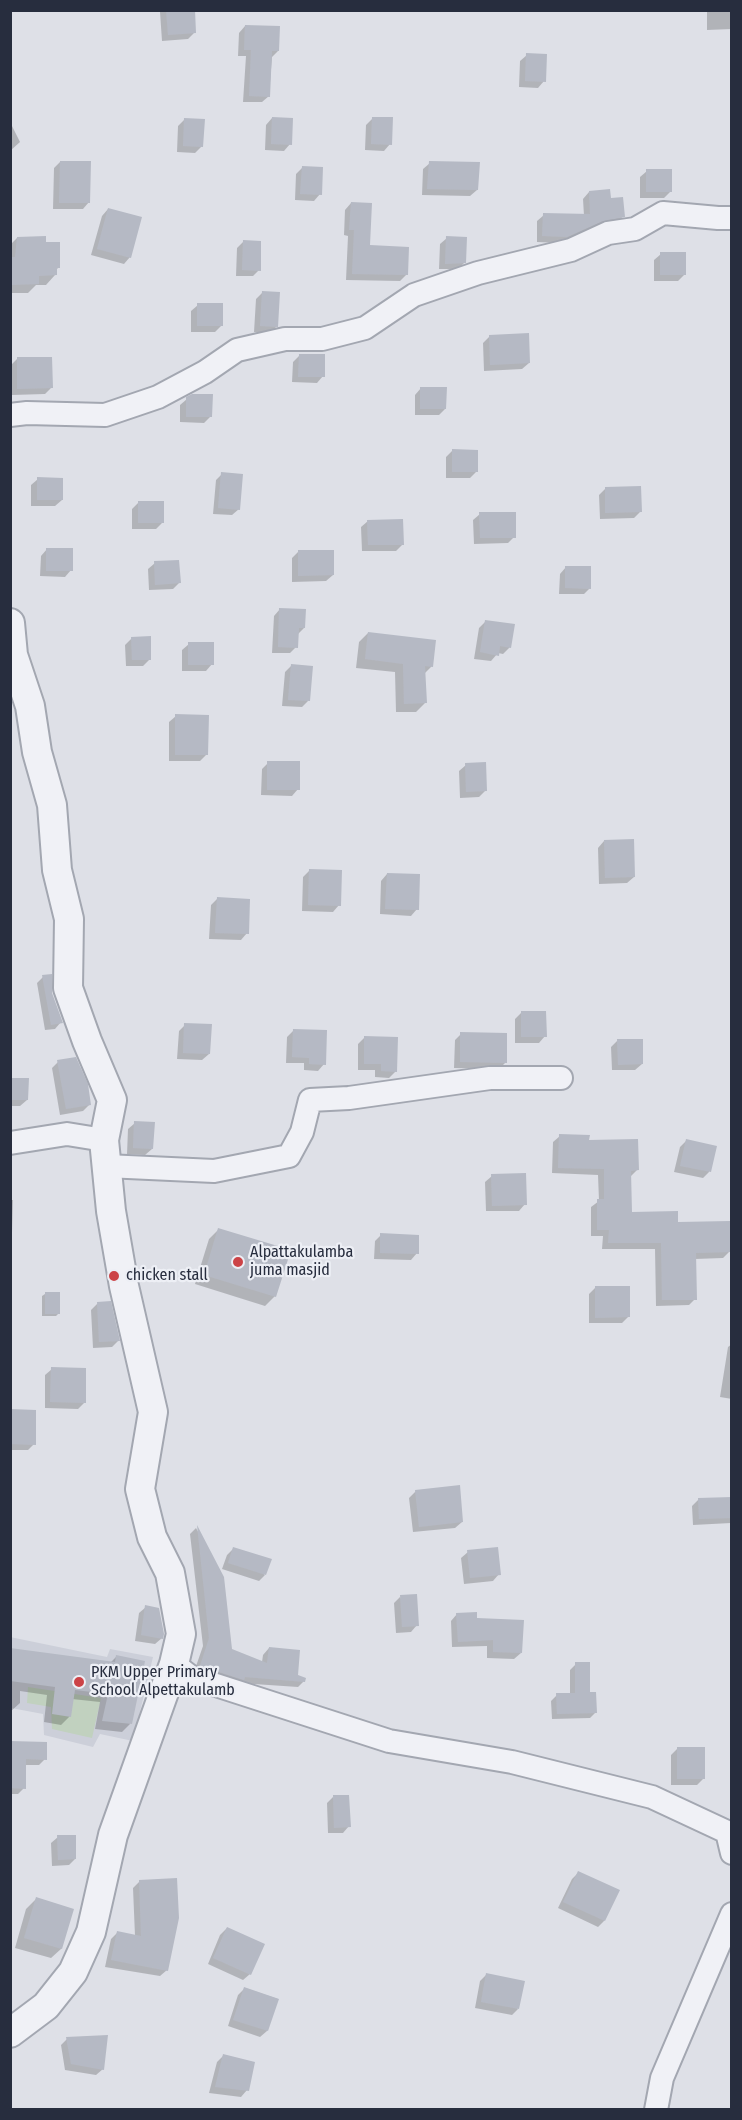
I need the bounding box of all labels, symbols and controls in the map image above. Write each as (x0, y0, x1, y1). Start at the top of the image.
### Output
place label: Alpattakulamba juma masjid (250, 1243, 353, 1281)
marker: Alpattakulamba juma masjid (231, 1255, 245, 1269)
place label: chicken stall (126, 1266, 208, 1286)
marker: chicken stall (107, 1269, 121, 1283)
place label: PKM Upper Primary School Alpettakulamb (91, 1663, 235, 1701)
marker: PKM Upper Primary School Alpettakulamb (72, 1675, 86, 1689)

